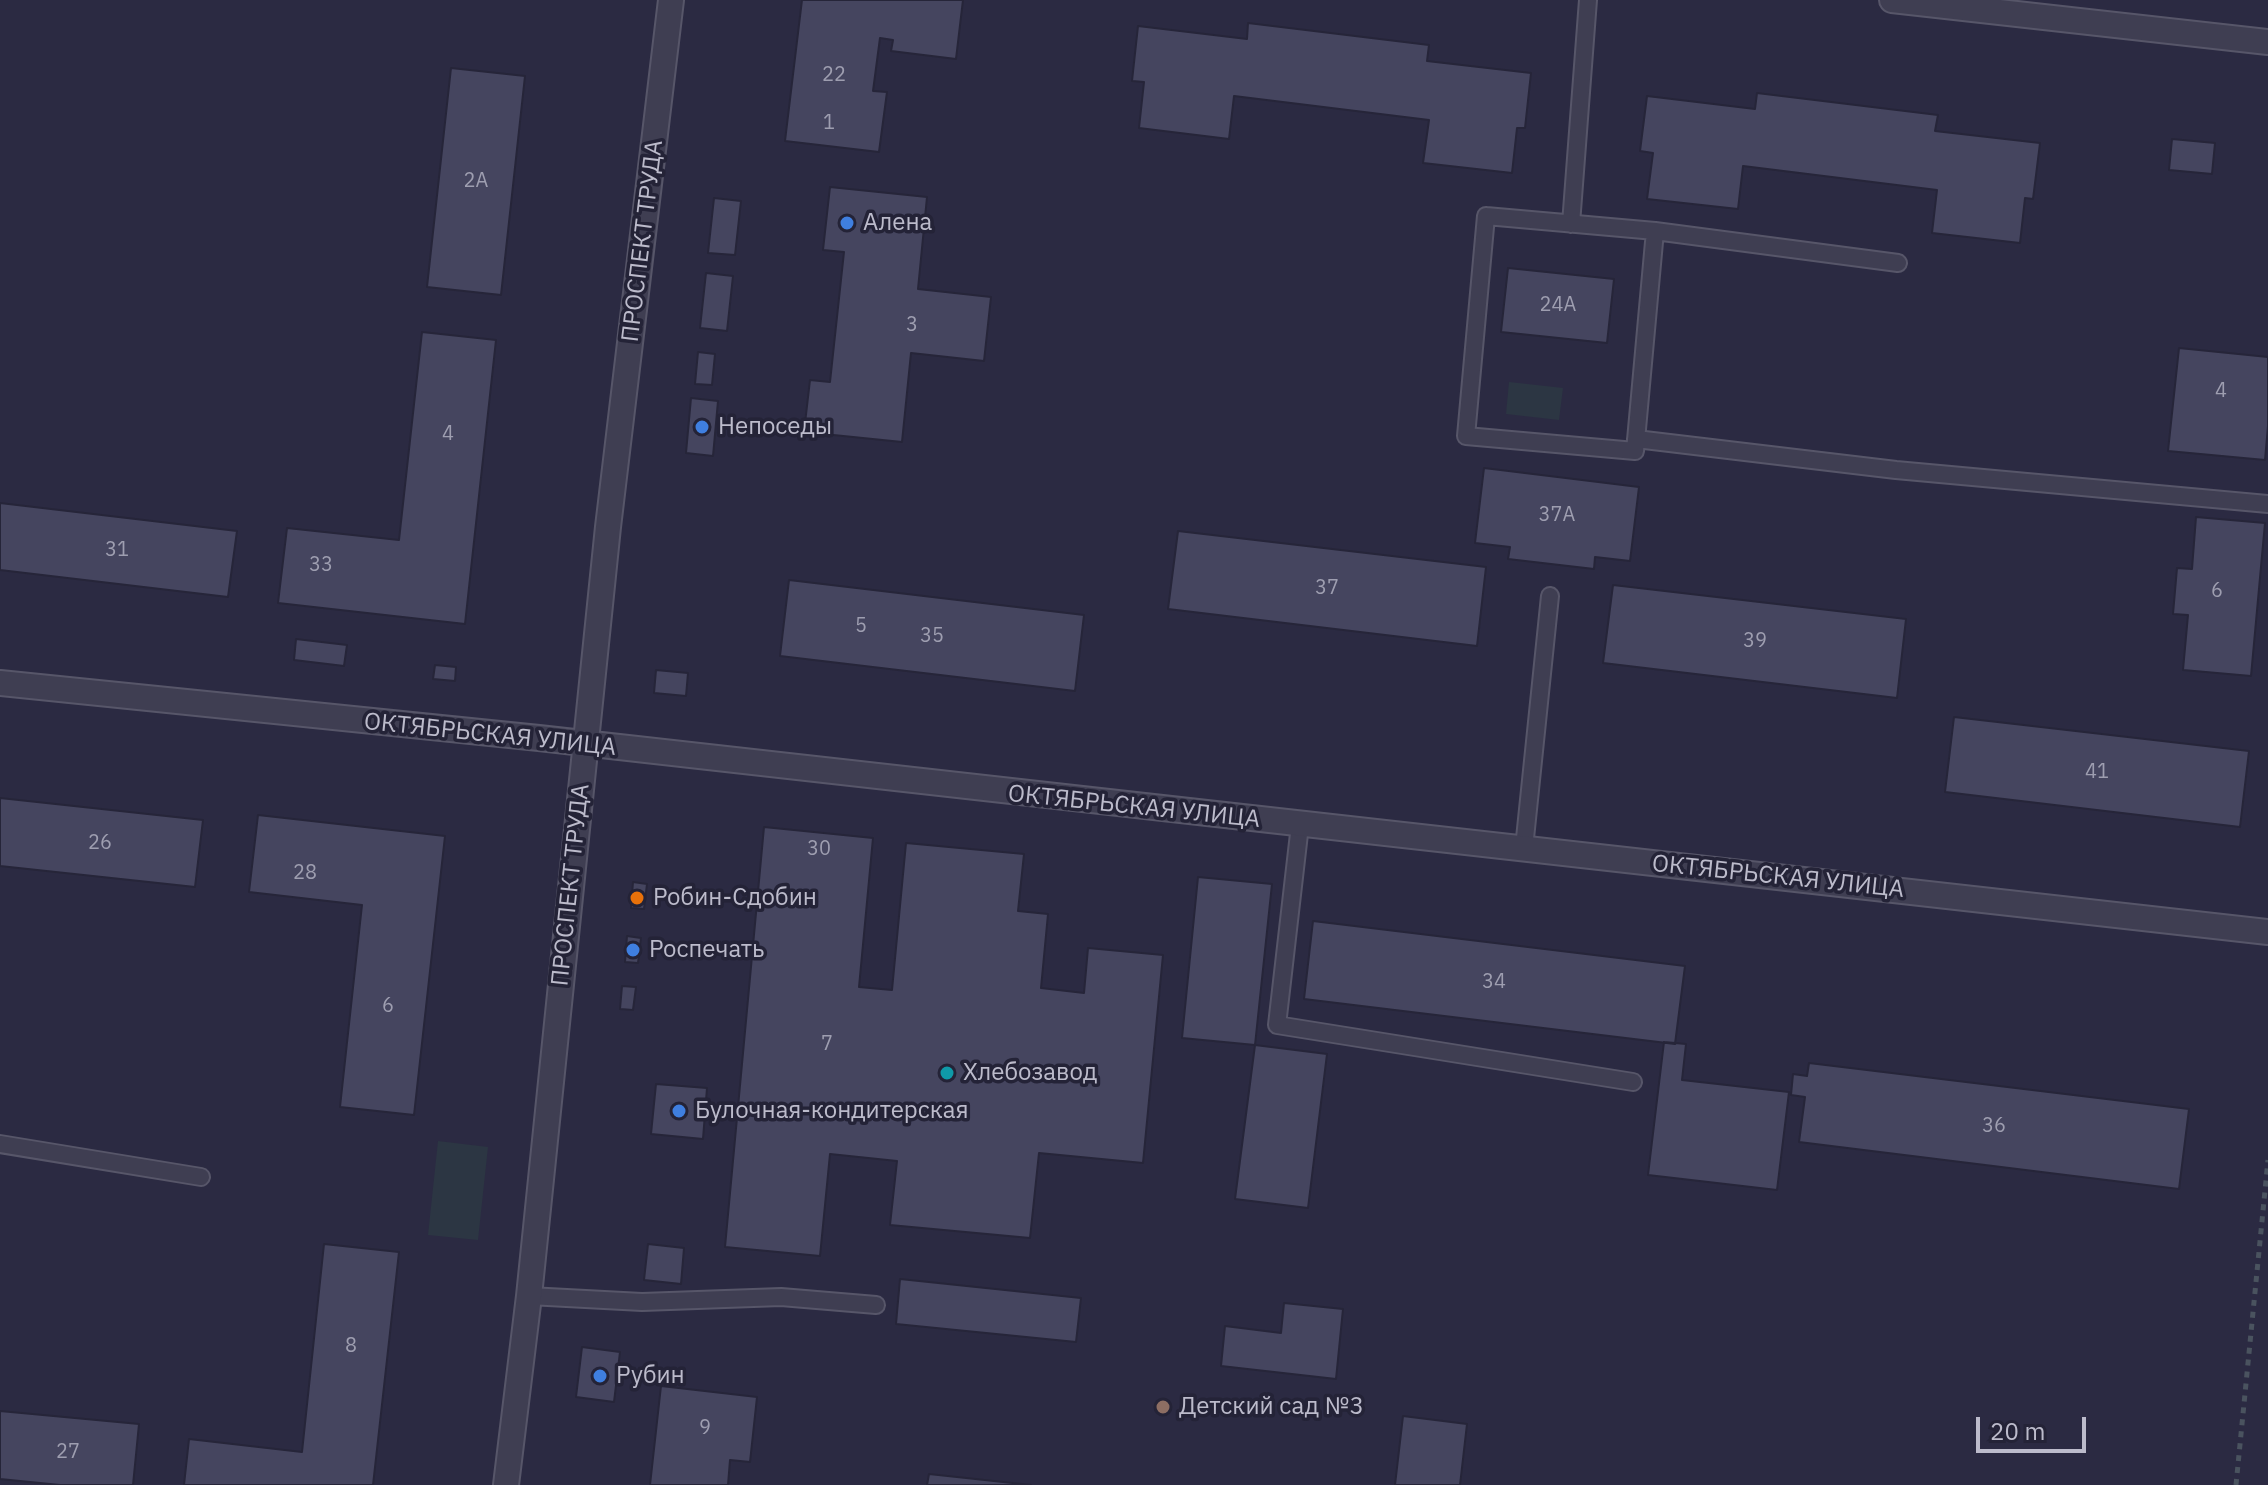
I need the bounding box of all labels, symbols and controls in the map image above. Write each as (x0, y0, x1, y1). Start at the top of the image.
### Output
house number: 22 (822, 63, 846, 87)
house number: 1 (823, 111, 835, 135)
street label: ПРОСПЕКТ ТРУДА (616, 138, 670, 344)
house number: 2А (464, 169, 488, 193)
place label: Алена (863, 209, 932, 237)
marker: Алена (838, 214, 856, 232)
house number: 24А (1540, 293, 1576, 317)
house number: 3 (906, 313, 918, 337)
house number: 4 (2215, 379, 2227, 403)
place label: Непоседы (718, 413, 832, 441)
marker: Непоседы (693, 418, 711, 436)
house number: 4 (442, 422, 454, 446)
house number: 37А (1539, 503, 1575, 527)
house number: 31 (105, 538, 129, 562)
house number: 33 (309, 553, 333, 577)
house number: 37 (1315, 576, 1339, 600)
house number: 6 (2211, 579, 2223, 603)
house number: 5 (855, 614, 867, 638)
house number: 35 (920, 624, 944, 648)
house number: 39 (1743, 629, 1767, 653)
street label: ОКТЯБРЬСКАЯ УЛИЦА (362, 707, 618, 763)
house number: 41 (2085, 760, 2109, 784)
street label: ОКТЯБРЬСКАЯ УЛИЦА (1006, 779, 1262, 835)
street label: ПРОСПЕКТ ТРУДА (546, 783, 596, 987)
house number: 26 (88, 831, 112, 855)
house number: 30 (807, 837, 831, 861)
street label: ОКТЯБРЬСКАЯ УЛИЦА (1650, 849, 1906, 905)
house number: 28 (293, 861, 317, 885)
place label: Робин-Сдобин (653, 884, 817, 912)
marker: Робин-Сдобин (628, 889, 646, 907)
place label: Роспечать (649, 936, 765, 964)
marker: Роспечать (624, 941, 642, 959)
house number: 34 (1482, 970, 1506, 994)
house number: 6 (382, 994, 394, 1018)
house number: 7 (821, 1032, 833, 1056)
place label: Хлебозавод (963, 1059, 1097, 1087)
marker: Хлебозавод (938, 1064, 956, 1082)
place label: Булочная-кондитерская (695, 1097, 968, 1125)
marker: Булочная-кондитерская (670, 1102, 688, 1120)
house number: 36 (1982, 1114, 2006, 1138)
house number: 8 (345, 1334, 357, 1358)
place label: Рубин (616, 1362, 685, 1390)
marker: Рубин (591, 1367, 609, 1385)
place label: Детский сад №3 (1179, 1393, 1364, 1421)
marker: Детский сад №3 (1154, 1398, 1172, 1416)
scale bar (1980, 1401, 2090, 1451)
text: 20 m (1990, 1415, 2045, 1447)
house number: 9 (699, 1416, 711, 1440)
house number: 27 (56, 1440, 80, 1464)

